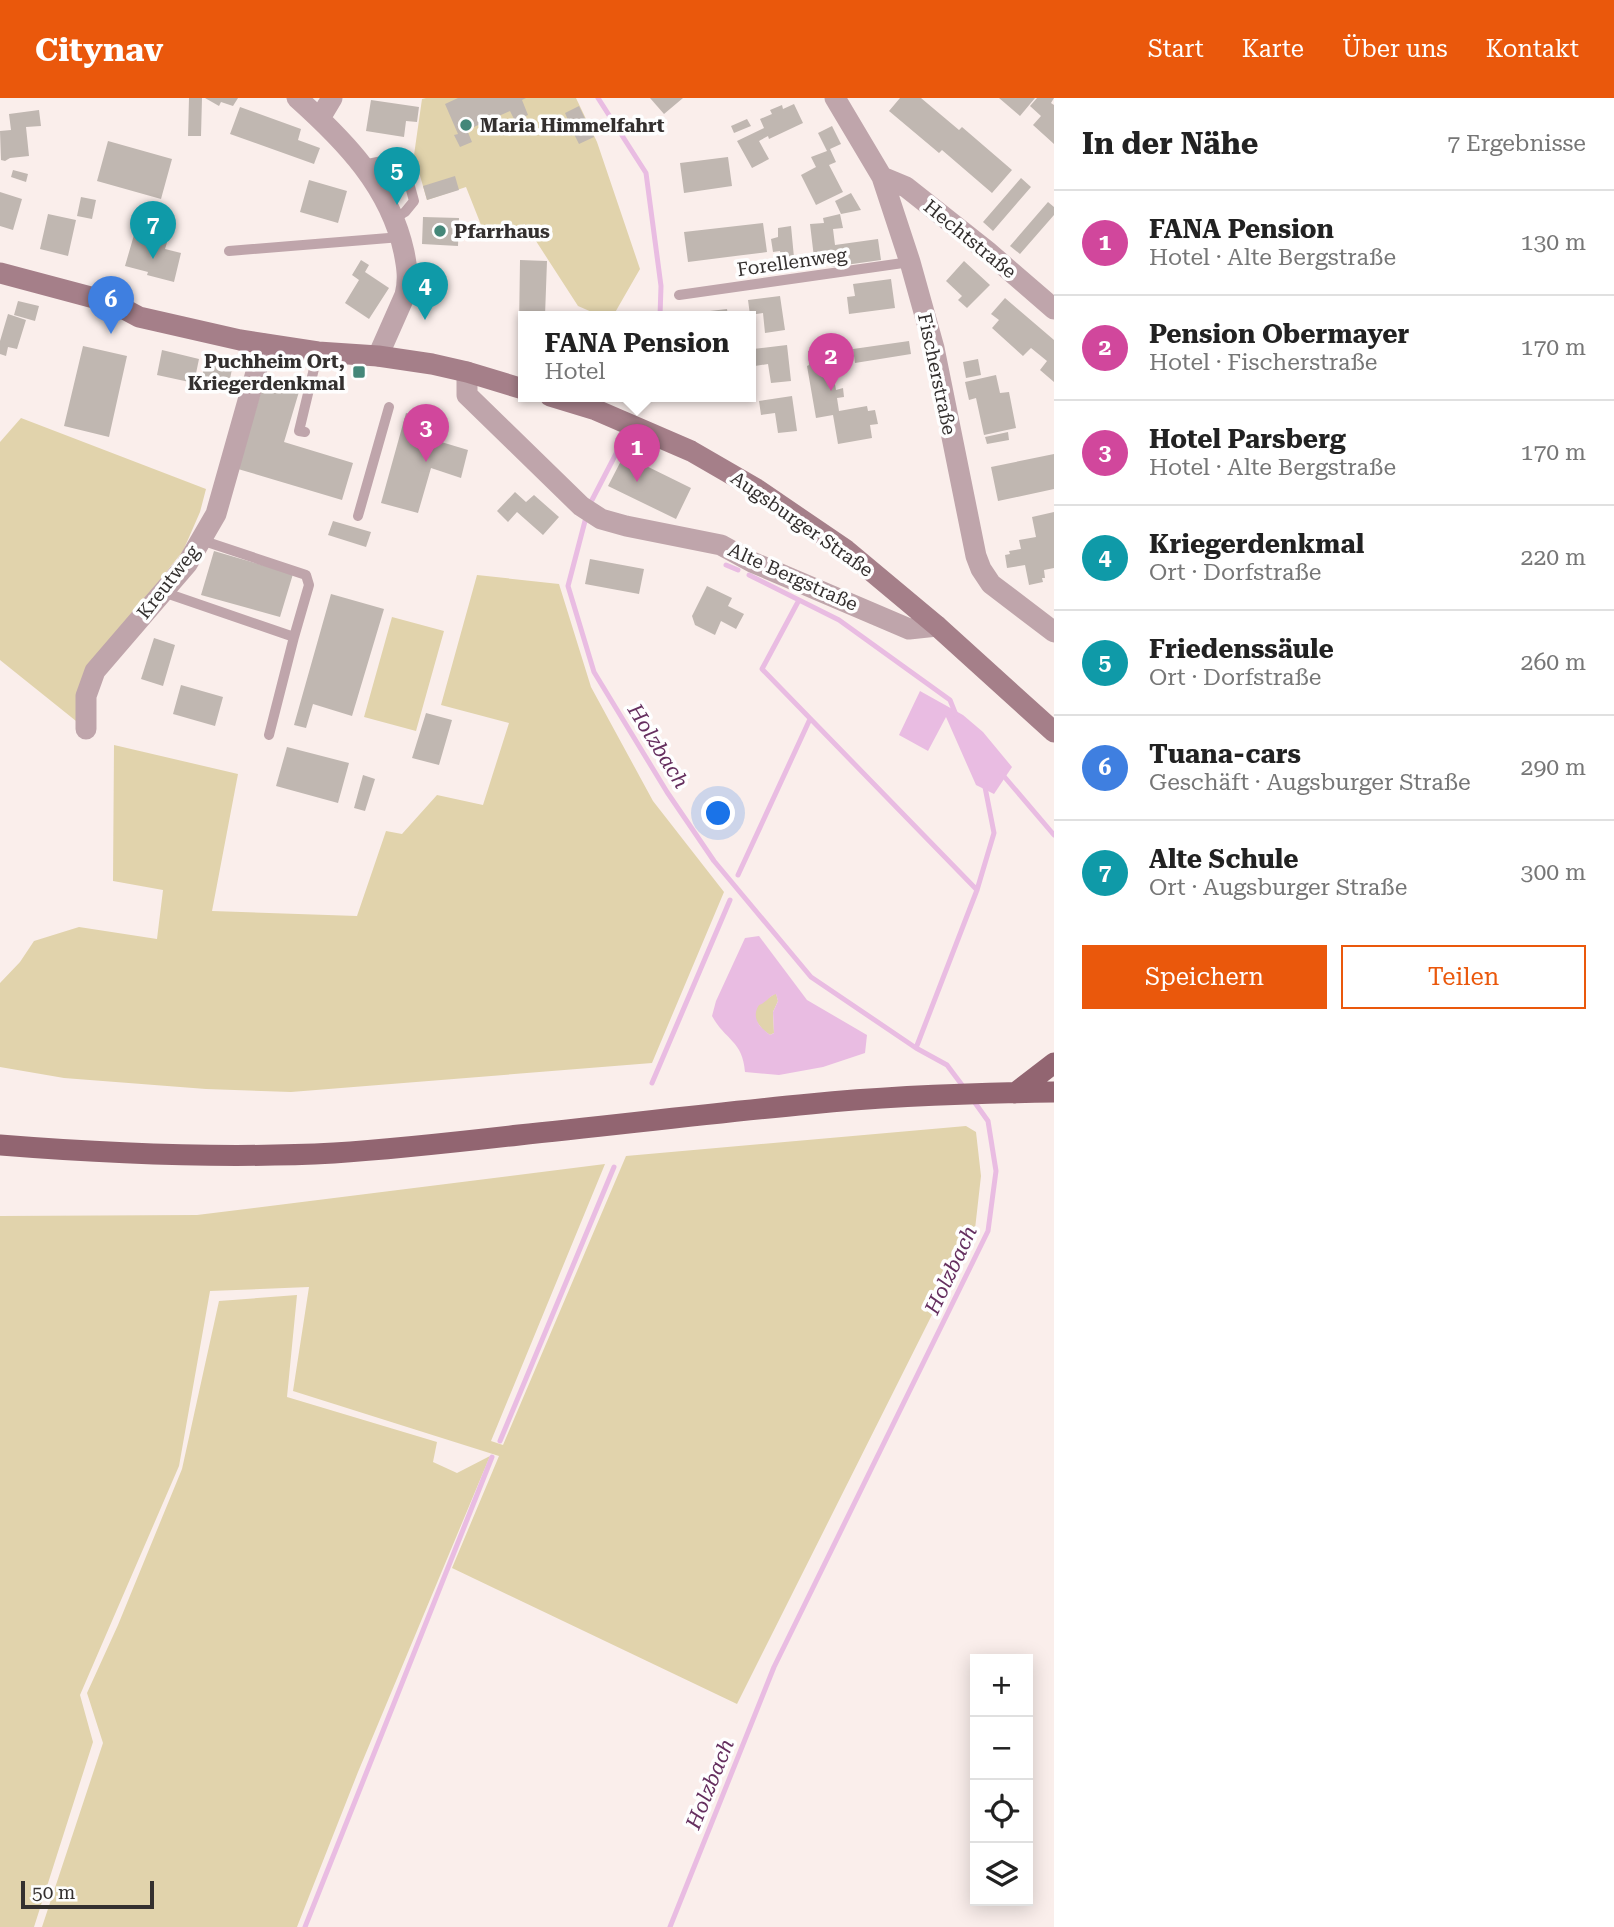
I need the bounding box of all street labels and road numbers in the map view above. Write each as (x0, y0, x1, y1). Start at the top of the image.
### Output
street label: Hechtstraße (919, 195, 1021, 283)
street label: Forellenweg (736, 243, 849, 281)
street label: Fischerstraße (913, 311, 961, 437)
street label: Augsburger Straße (726, 466, 878, 582)
street label: Alte Bergstraße (725, 538, 861, 616)
street label: Kreutweg (132, 540, 204, 624)

